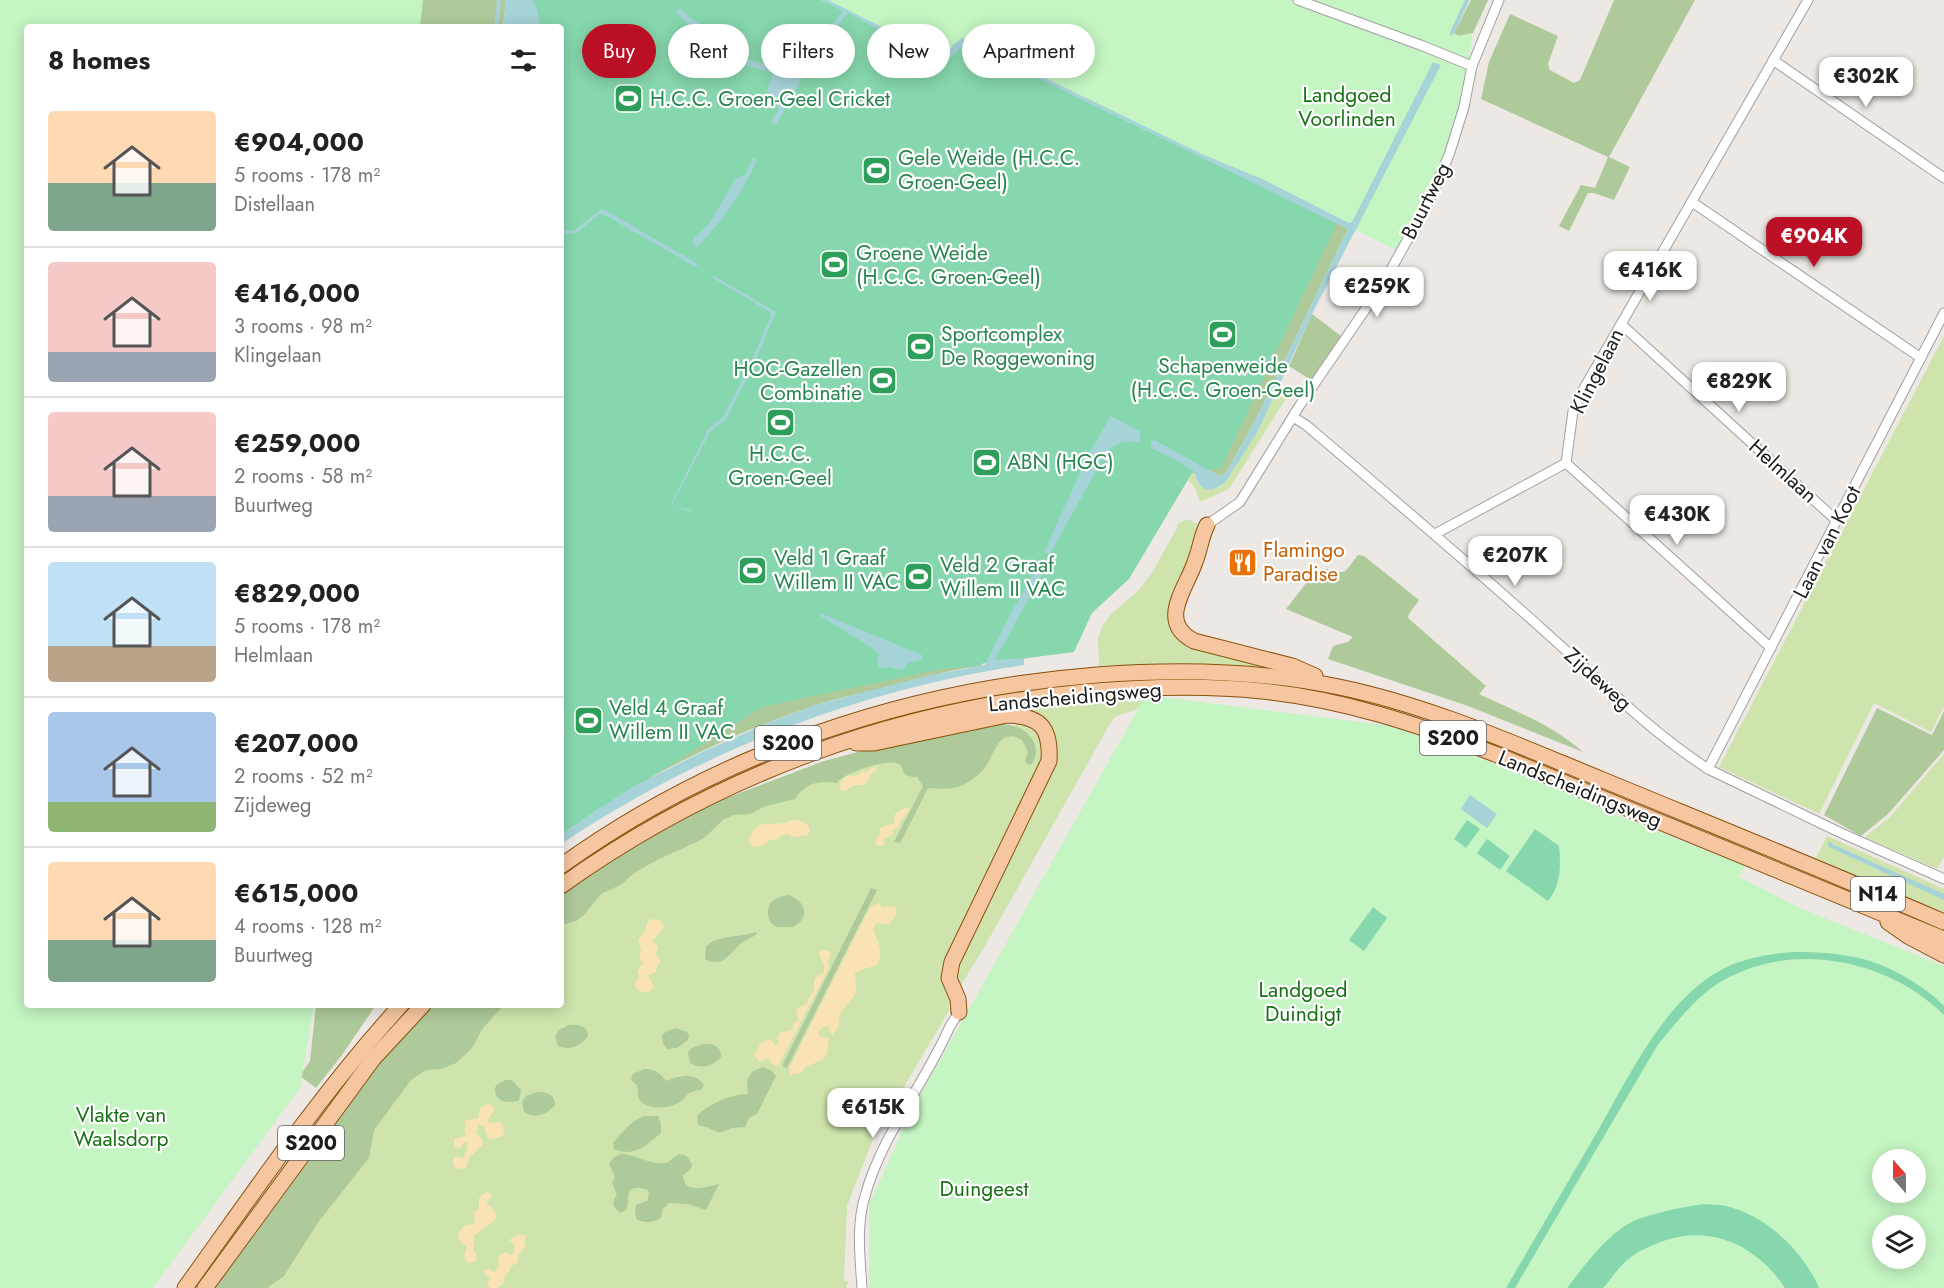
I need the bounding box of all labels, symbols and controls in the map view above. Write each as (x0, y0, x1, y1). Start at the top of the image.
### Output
chip: Buy (582, 24, 656, 78)
chip: Rent (668, 24, 749, 78)
chip: Filters (761, 24, 855, 78)
chip: New (867, 24, 950, 78)
chip: Apartment (962, 24, 1095, 78)
text: 8 homes (48, 41, 150, 79)
icon: filters (507, 44, 540, 77)
pin: €302K (1824, 57, 1908, 108)
text: €302K (1833, 62, 1899, 91)
park label: Landgoed Voorlinden (1298, 80, 1396, 134)
sports icon: H.C.C. Groen-Geel Cricket (613, 83, 645, 115)
place label: H.C.C. Groen-Geel Cricket (650, 84, 890, 114)
text: €904,000 (234, 123, 364, 161)
icon: home (96, 135, 168, 207)
place label: Gele Weide (H.C.C. Groen-Geel) (898, 143, 1080, 197)
sports icon: Gele Weide (H.C.C. Groen-Geel) (861, 154, 893, 186)
street label: Buurtweg (1394, 157, 1458, 245)
text: 5 rooms · 178 m² (234, 161, 380, 190)
text: Distellaan (234, 190, 315, 219)
pin: €904K (1772, 217, 1856, 268)
text: €904K (1780, 222, 1848, 251)
place label: Groene Weide (H.C.C. Groen-Geel) (856, 238, 1041, 292)
sports icon: Groene Weide (H.C.C. Groen-Geel) (819, 249, 851, 281)
pin: €416K (1608, 251, 1692, 302)
text: €416K (1618, 256, 1682, 285)
pin: €259K (1335, 267, 1419, 318)
text: €259K (1344, 272, 1410, 301)
text: €416,000 (234, 274, 360, 312)
icon: home (96, 286, 168, 358)
text: 3 rooms · 98 m² (234, 312, 372, 341)
place label: Sportcomplex De Roggewoning (941, 319, 1095, 373)
sports icon: Schapenweide (H.C.C. Groen-Geel) (1207, 319, 1239, 351)
street label: Klingelaan (1563, 323, 1631, 419)
sports icon: Sportcomplex De Roggewoning (904, 330, 936, 362)
text: Klingelaan (234, 341, 322, 370)
place label: Schapenweide (H.C.C. Groen-Geel) (1131, 351, 1316, 405)
place label: HOC-Gazellen Combinatie (734, 354, 862, 408)
pin: €829K (1697, 362, 1781, 413)
sports icon: HOC-Gazellen Combinatie (867, 365, 899, 397)
text: €829K (1706, 367, 1772, 396)
sports icon: H.C.C. Groen-Geel (764, 407, 796, 439)
text: €259,000 (234, 424, 361, 462)
street label: Helmlaan (1742, 432, 1824, 510)
icon: home (96, 436, 168, 508)
place label: H.C.C. Groen-Geel (728, 439, 832, 493)
sports icon: ABN (HGC) (970, 446, 1002, 478)
place label: ABN (HGC) (1007, 447, 1114, 477)
text: 2 rooms · 58 m² (234, 462, 372, 491)
street label: Laan van Koot (1786, 480, 1868, 604)
text: Buurtweg (234, 491, 313, 520)
pin: €430K (1635, 495, 1719, 546)
text: €430K (1644, 500, 1710, 529)
place label: Flamingo Paradise (1263, 535, 1345, 589)
pin: €207K (1473, 536, 1557, 587)
text: €207K (1482, 541, 1548, 570)
place label: Veld 1 Graaf Willem II VAC (774, 543, 899, 597)
restaurant icon: Flamingo Paradise (1226, 546, 1258, 578)
place label: Veld 2 Graaf Willem II VAC (940, 550, 1065, 604)
sports icon: Veld 1 Graaf Willem II VAC (737, 554, 769, 586)
sports icon: Veld 2 Graaf Willem II VAC (903, 561, 935, 593)
text: €829,000 (234, 574, 360, 612)
icon: home (96, 586, 168, 658)
text: 5 rooms · 178 m² (234, 612, 380, 641)
text: Helmlaan (234, 641, 313, 670)
street label: Zijdeweg (1558, 641, 1638, 717)
street label: Landscheidingsweg (987, 674, 1163, 720)
place label: Veld 4 Graaf Willem II VAC (609, 693, 734, 747)
sports icon: Veld 4 Graaf Willem II VAC (572, 704, 604, 736)
road number: S200 (1420, 721, 1486, 755)
text: €207,000 (234, 724, 358, 762)
road number: S200 (755, 726, 821, 760)
icon: home (96, 736, 168, 808)
street label: Landscheidingsweg (1494, 743, 1666, 835)
text: 2 rooms · 52 m² (234, 762, 373, 791)
text: Zijdeweg (234, 791, 312, 820)
text: €615,000 (234, 874, 359, 912)
road number: N14 (1851, 877, 1905, 911)
icon: home (96, 886, 168, 958)
text: 4 rooms · 128 m² (234, 912, 382, 941)
text: Buurtweg (234, 941, 313, 970)
park label: Landgoed Duindigt (1259, 975, 1347, 1029)
pin: €615K (831, 1088, 915, 1139)
text: €615K (841, 1093, 905, 1122)
park label: Vlakte van Waalsdorp (74, 1100, 168, 1154)
road number: S200 (278, 1126, 344, 1160)
north arrow (1872, 1149, 1926, 1203)
map controls (1872, 1149, 1926, 1269)
park label: Duingeest (940, 1174, 1028, 1204)
button: layers (1872, 1215, 1926, 1269)

